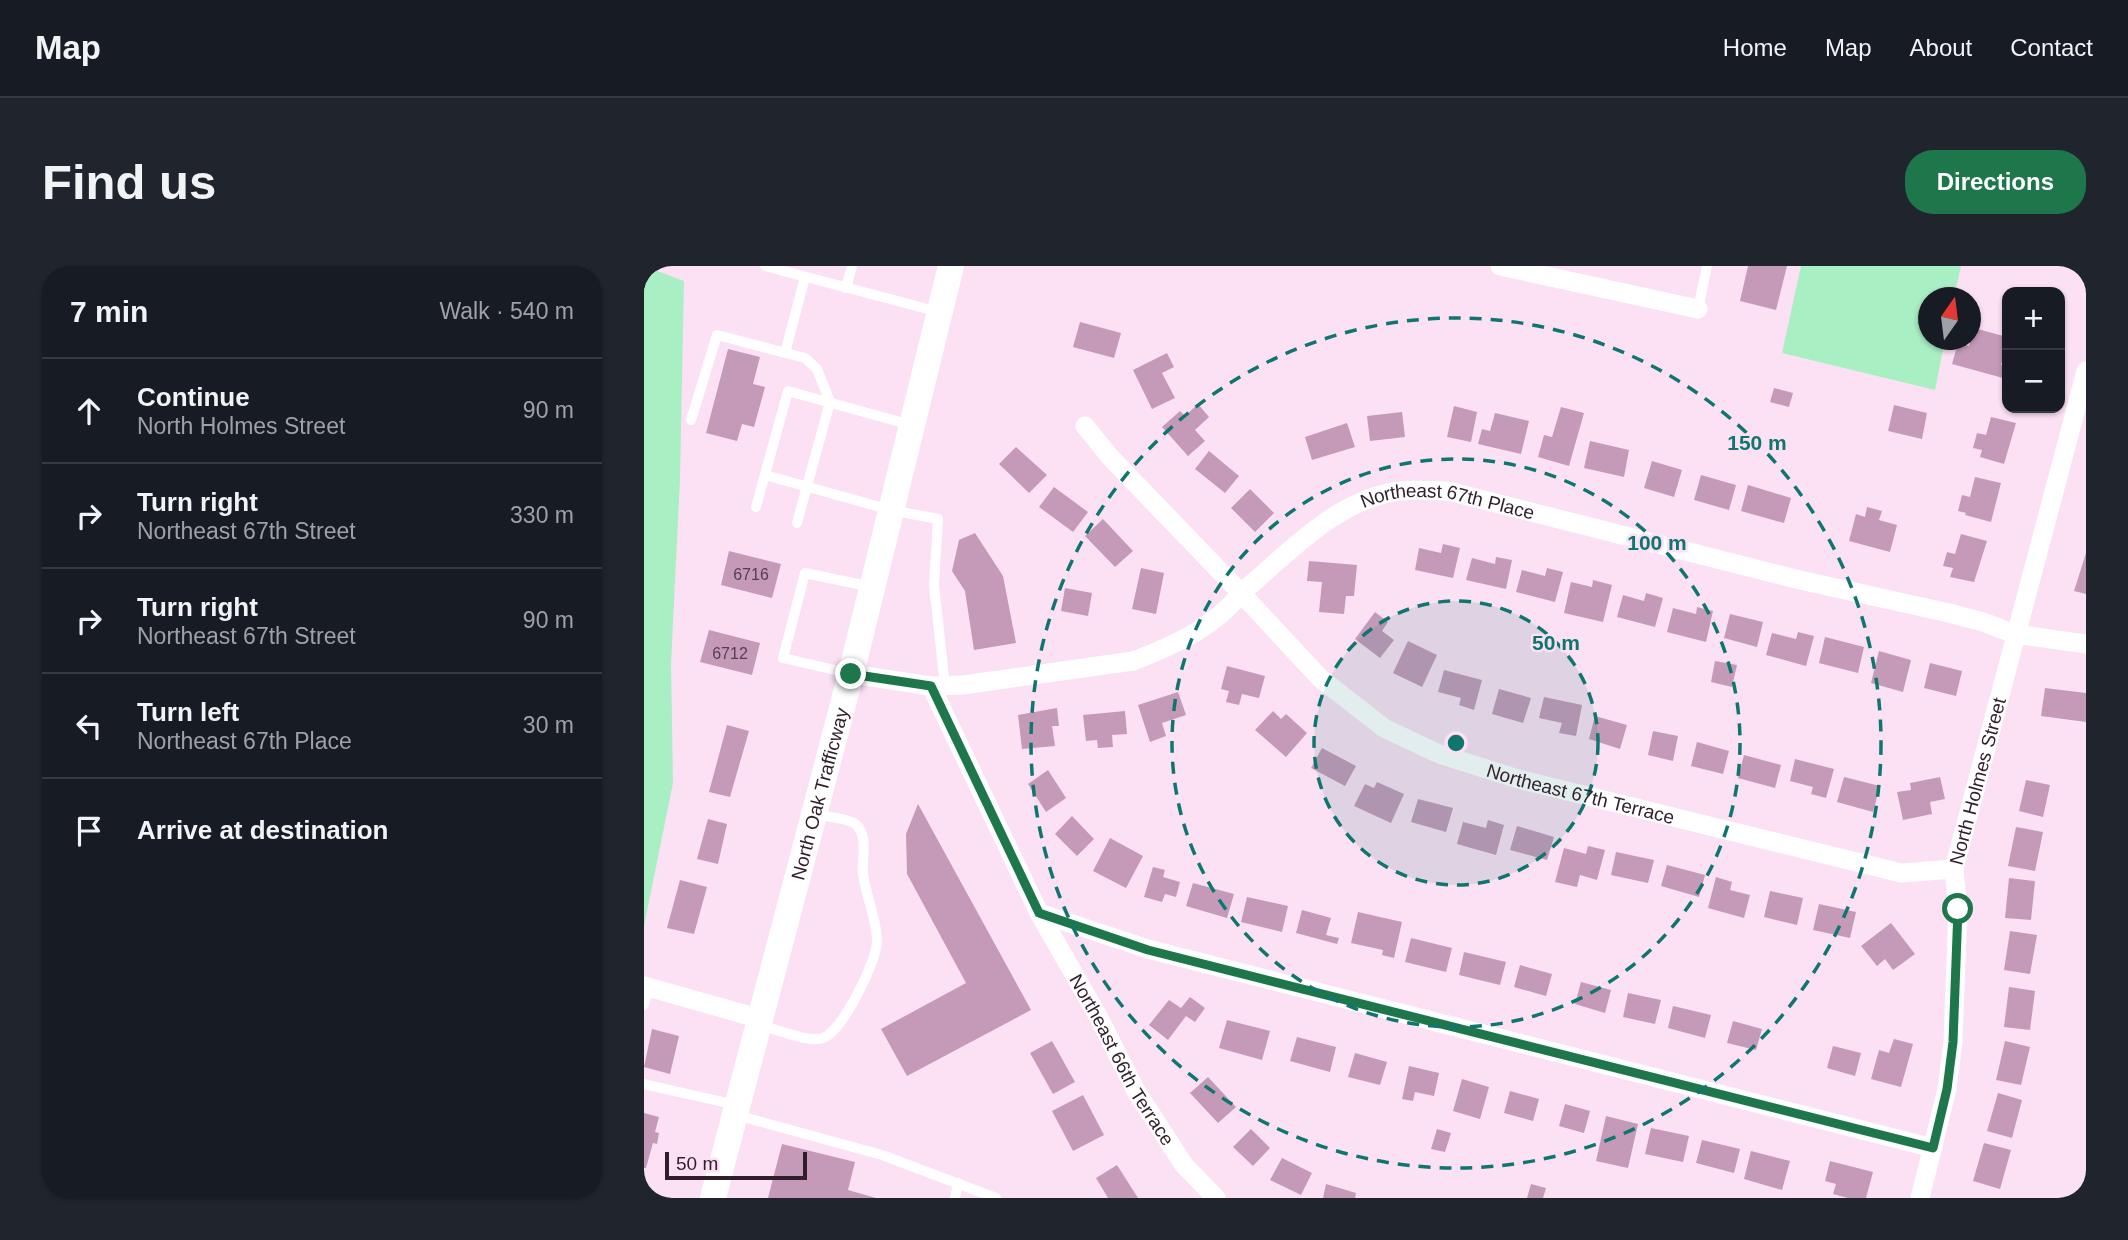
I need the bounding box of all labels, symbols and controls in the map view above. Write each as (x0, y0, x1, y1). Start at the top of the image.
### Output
text: Map (35, 29, 101, 66)
text: Home (1723, 34, 1787, 61)
text: Map (1825, 34, 1872, 61)
text: About (1910, 34, 1972, 61)
text: Contact (2010, 34, 2093, 61)
button: Directions (1905, 150, 2086, 214)
text: Find us (42, 155, 216, 209)
north arrow (1918, 287, 1981, 350)
map controls (2002, 287, 2065, 413)
button: + (2002, 287, 2065, 350)
text: 7 min (70, 295, 148, 328)
text: Walk · 540 m (439, 298, 574, 324)
button: − (2002, 350, 2065, 413)
text: Continue (137, 382, 250, 412)
icon: ahead (70, 392, 108, 430)
text: 90 m (523, 397, 574, 423)
text: North Holmes Street (137, 413, 345, 439)
text: 150 m (1727, 431, 1787, 454)
street label: Northeast 67th Place (1357, 480, 1537, 523)
text: Turn right (137, 487, 258, 517)
icon: right (70, 497, 108, 535)
text: 330 m (510, 502, 574, 528)
text: Northeast 67th Street (137, 518, 356, 544)
text: 100 m (1627, 531, 1687, 554)
house number: 6716 (733, 566, 769, 583)
text: Turn right (137, 592, 258, 622)
icon: right (70, 602, 108, 640)
text: 90 m (523, 607, 574, 633)
text: Northeast 67th Street (137, 623, 356, 649)
text: 50 m (1532, 631, 1580, 654)
house number: 6712 (712, 645, 748, 662)
route end (835, 658, 866, 689)
street label: North Holmes Street (1946, 695, 2010, 867)
text: Turn left (137, 697, 239, 727)
street label: North Oak Trafficway (787, 705, 853, 882)
icon: left (70, 707, 108, 745)
text: 30 m (523, 712, 574, 738)
text: Northeast 67th Place (137, 728, 352, 754)
centre of rings (1444, 731, 1468, 755)
street label: Northeast 67th Terrace (1484, 760, 1677, 828)
icon: arrive (70, 812, 108, 850)
text: Arrive at destination (137, 815, 388, 845)
route start (1942, 893, 1973, 924)
street label: Northeast 66th Terrace (1065, 971, 1178, 1149)
scale bar (665, 1149, 807, 1181)
text: 50 m (676, 1153, 718, 1174)

